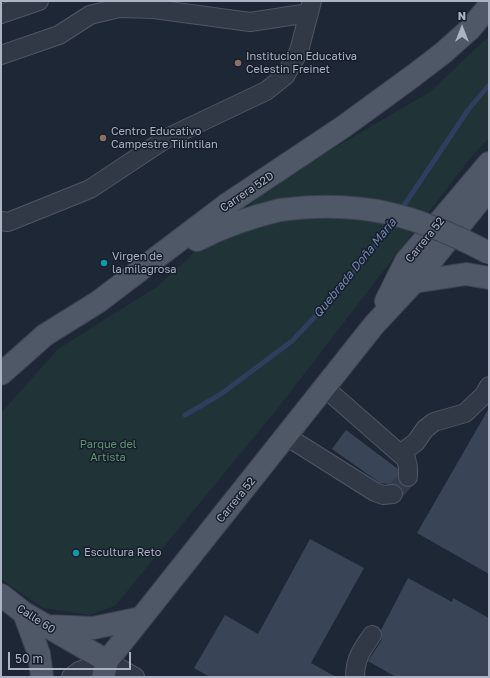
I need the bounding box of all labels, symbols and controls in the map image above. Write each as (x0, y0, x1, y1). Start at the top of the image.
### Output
north arrow (442, 8, 482, 48)
text: N (458, 9, 466, 22)
place label: Institucion Educativa Celestin Freinet (246, 50, 357, 76)
marker: Institucion Educativa Celestin Freinet (233, 58, 243, 68)
place label: Centro Educativo Campestre Tilintilan (111, 125, 218, 151)
marker: Centro Educativo Campestre Tilintilan (98, 133, 108, 143)
street label: Carrera 52D (218, 169, 276, 215)
water label: Quebrada Doña María (311, 215, 399, 321)
street label: Carrera 52 (403, 215, 447, 265)
place label: Virgen de la milagrosa (112, 250, 176, 276)
marker: Virgen de la milagrosa (99, 258, 109, 268)
park label: Parque del Artista (80, 438, 136, 464)
street label: Carrera 52 (214, 475, 258, 525)
place label: Escultura Reto (84, 546, 161, 560)
marker: Escultura Reto (71, 548, 81, 558)
street label: Calle 60 (14, 602, 58, 636)
scale bar (10, 644, 133, 670)
text: 50 m (15, 651, 43, 666)

